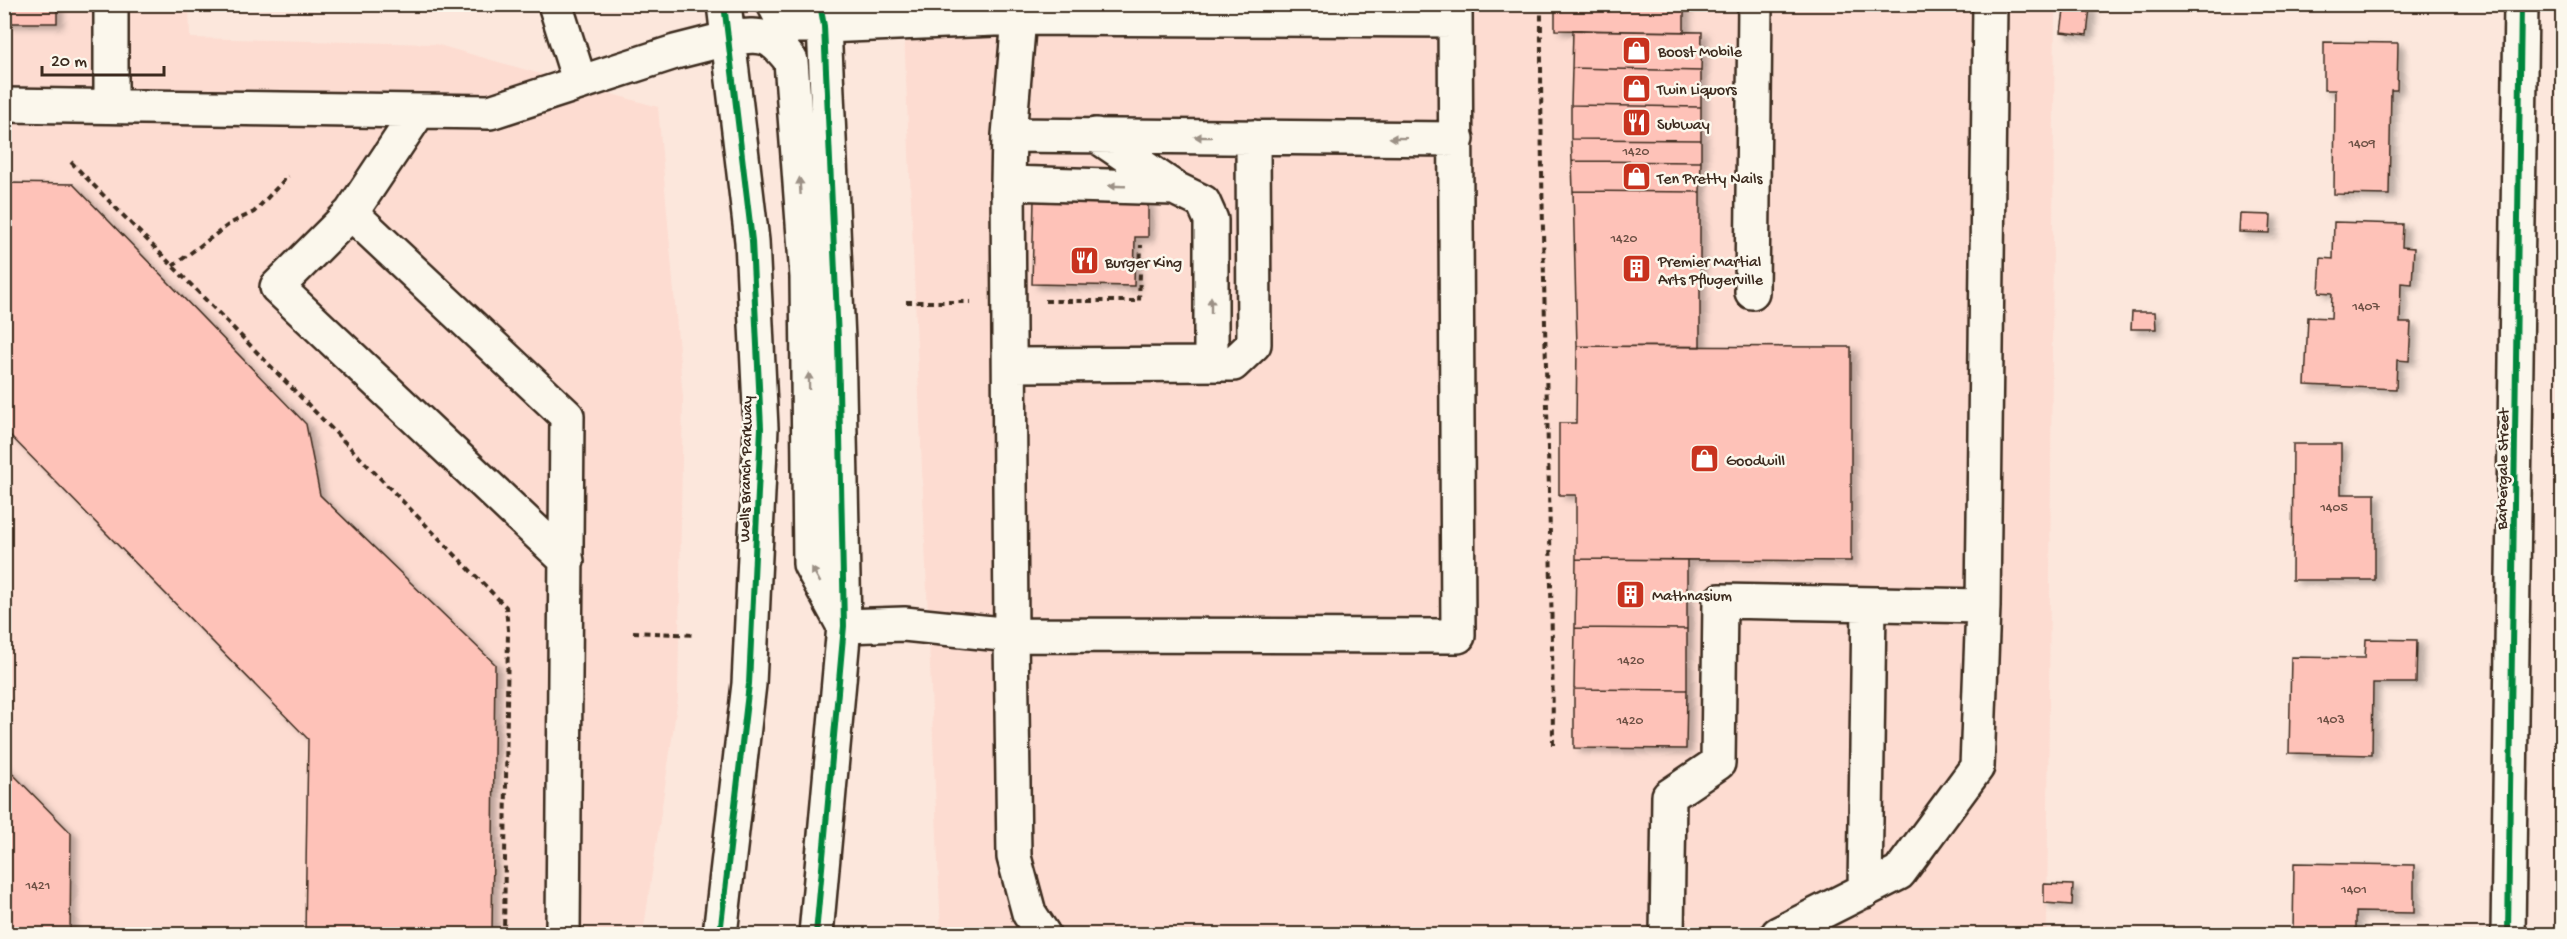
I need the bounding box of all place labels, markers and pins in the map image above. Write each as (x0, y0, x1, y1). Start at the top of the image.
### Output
shop icon: Boost Mobile (1621, 34, 1653, 66)
place label: Boost Mobile (1657, 44, 1743, 63)
shop icon: Twin Liquors (1620, 72, 1652, 104)
place label: Twin Liquors (1656, 82, 1738, 101)
restaurant icon: Subway (1620, 107, 1652, 139)
place label: Subway (1657, 117, 1710, 136)
shop icon: Ten Pretty Nails (1620, 161, 1652, 193)
place label: Ten Pretty Nails (1656, 171, 1764, 190)
restaurant icon: Burger King (1068, 245, 1100, 277)
building icon: Premier Martial Arts Pflugerville (1621, 253, 1653, 285)
place label: Premier Martial Arts Pflugerville (1657, 254, 1764, 291)
place label: Burger King (1104, 255, 1182, 274)
shop icon: Goodwill (1689, 443, 1721, 475)
place label: Goodwill (1726, 453, 1785, 472)
building icon: Mathnasium (1615, 578, 1647, 610)
place label: Mathnasium (1652, 588, 1732, 607)

